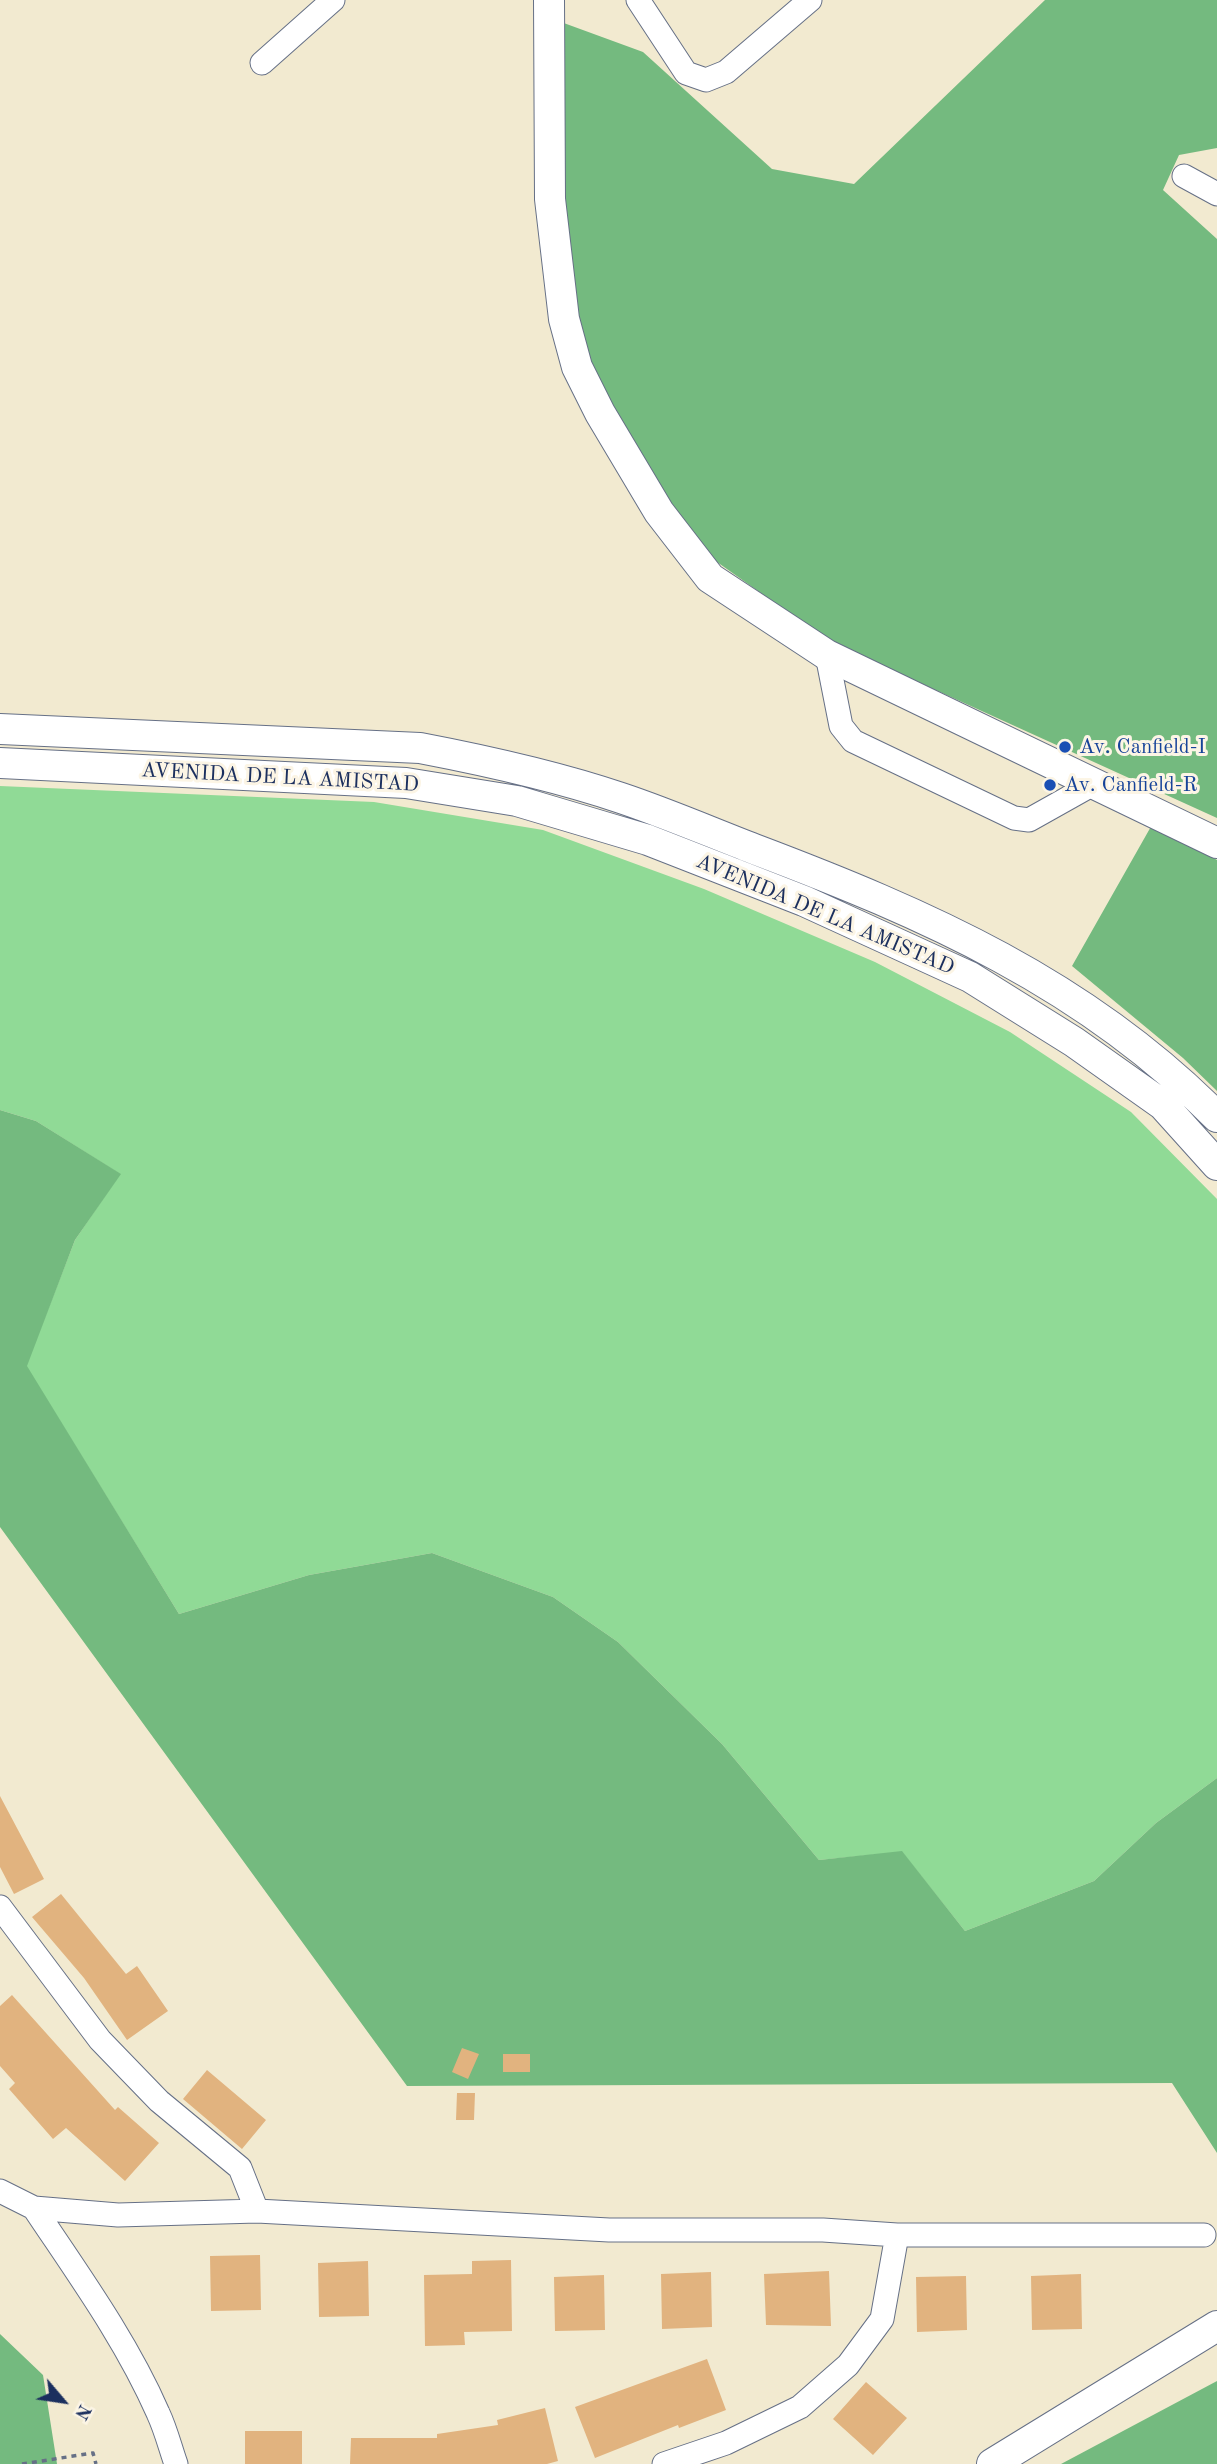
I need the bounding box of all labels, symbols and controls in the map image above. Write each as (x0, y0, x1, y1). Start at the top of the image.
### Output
place label: Av. Canfield-I (1079, 734, 1206, 760)
marker: Av. Canfield-I (1057, 739, 1073, 755)
street label: AVENIDA DE LA AMISTAD (140, 758, 420, 798)
place label: Av. Canfield-R (1064, 772, 1198, 798)
marker: Av. Canfield-R (1042, 777, 1058, 793)
street label: AVENIDA DE LA AMISTAD (692, 849, 958, 981)
north arrow (28, 2366, 98, 2436)
text: N (70, 2400, 94, 2422)

